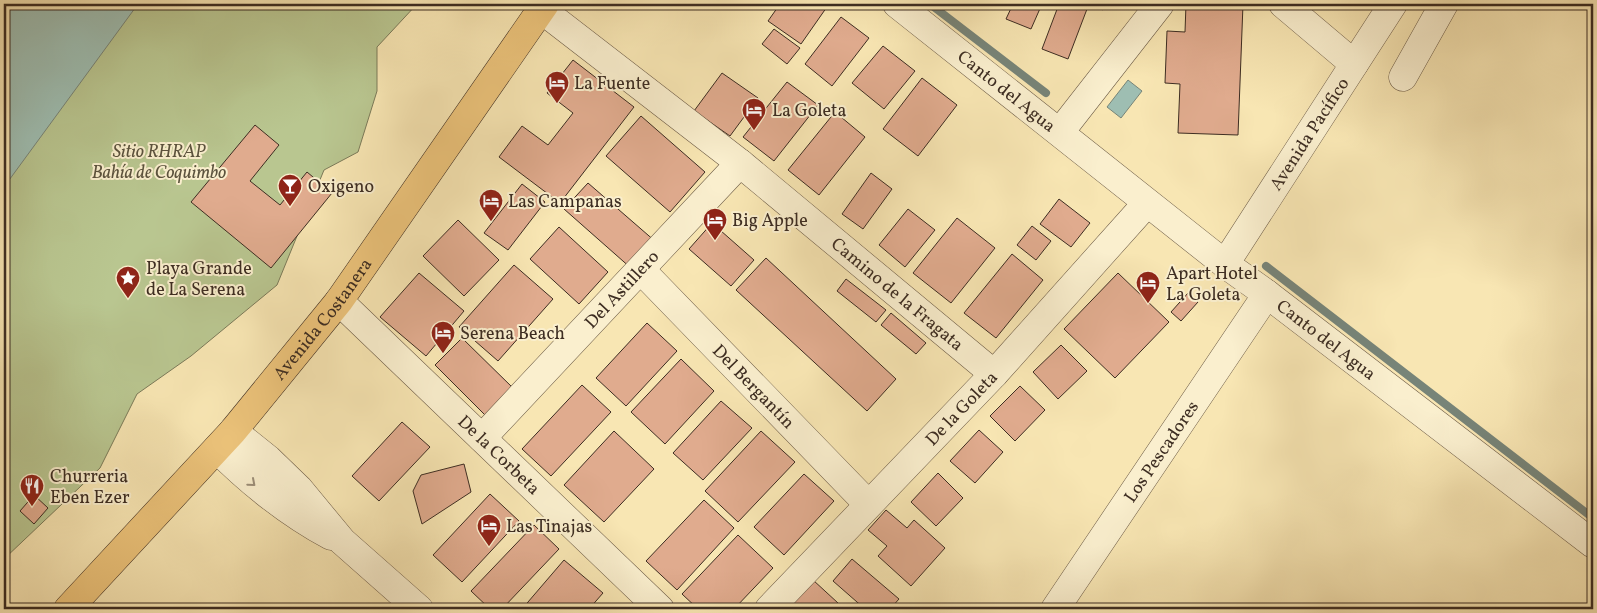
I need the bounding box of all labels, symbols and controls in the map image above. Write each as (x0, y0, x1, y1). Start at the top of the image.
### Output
street label: Canto del Agua (951, 45, 1060, 139)
hotel icon: La Fuente (544, 70, 570, 104)
place label: La Fuente (574, 72, 650, 97)
street label: Avenida Pacífico (1265, 73, 1356, 196)
hotel icon: La Goleta (741, 97, 767, 131)
place label: La Goleta (772, 99, 846, 124)
park label: Sitio RHRAP Bahía de Coquimbo (92, 140, 226, 186)
bar icon: Oxigeno (277, 173, 303, 207)
place label: Oxigeno (308, 175, 374, 200)
hotel icon: Las Campanas (478, 188, 504, 222)
place label: Las Campanas (508, 190, 622, 215)
hotel icon: Big Apple (702, 207, 728, 241)
place label: Big Apple (732, 209, 808, 234)
street label: Camino de la Fragata (825, 232, 968, 358)
street label: Del Astillero (580, 245, 666, 335)
street label: Avenida Costanera (268, 254, 379, 386)
place label: Playa Grande de La Serena (146, 257, 252, 303)
place label: Apart Hotel La Goleta (1166, 262, 1258, 308)
place icon: Playa Grande de La Serena (115, 265, 141, 299)
hotel icon: Apart Hotel La Goleta (1135, 270, 1161, 304)
street label: Canto del Agua (1270, 294, 1381, 387)
hotel icon: Serena Beach (430, 320, 456, 354)
place label: Serena Beach (460, 322, 565, 347)
street label: Del Bergantín (706, 339, 800, 435)
street label: De la Goleta (920, 366, 1004, 452)
street label: Los Pescadores (1119, 396, 1206, 508)
street label: De la Corbeta (451, 410, 545, 501)
place label: Churreria Eben Ezer (50, 465, 130, 511)
restaurant icon: Churreria Eben Ezer (19, 473, 45, 507)
one-way arrow (246, 477, 255, 485)
hotel icon: Las Tinajas (476, 513, 502, 547)
place label: Las Tinajas (506, 515, 592, 540)

